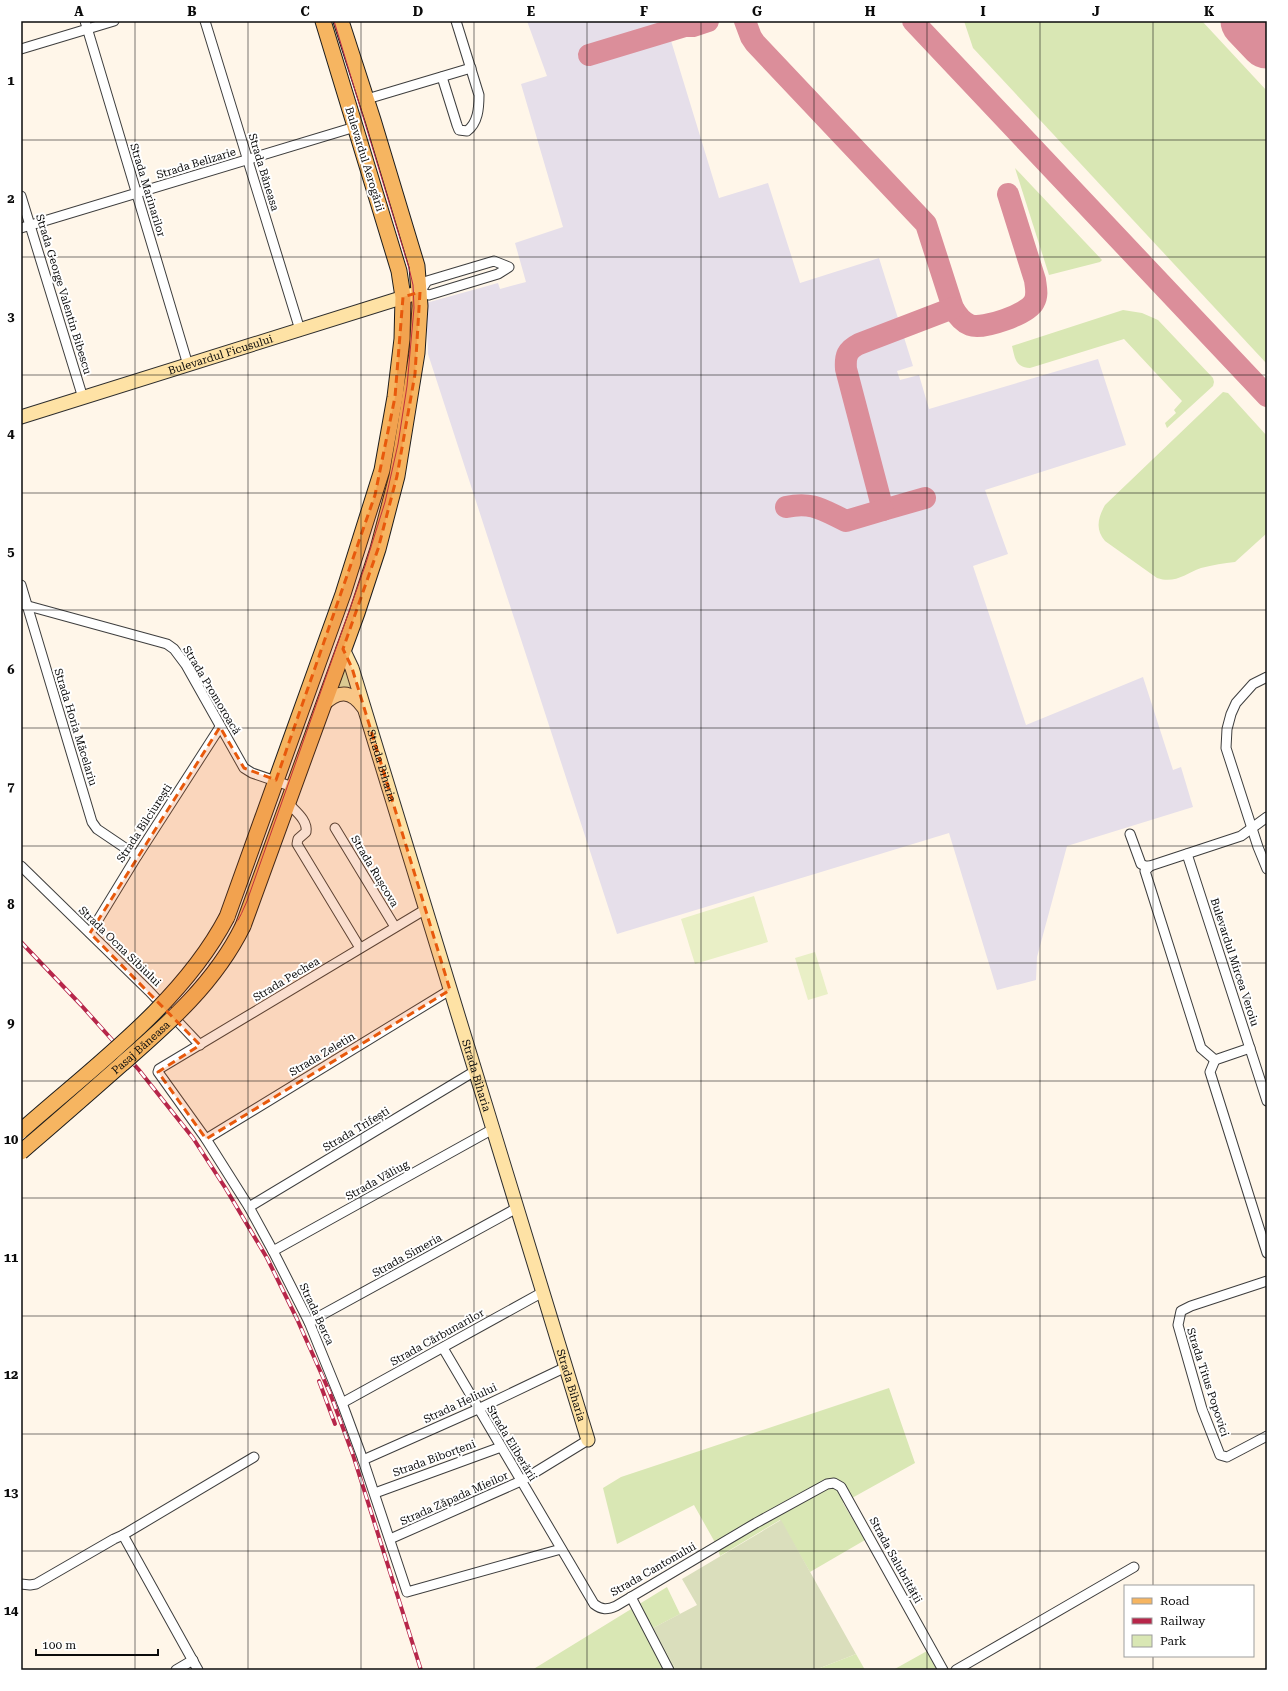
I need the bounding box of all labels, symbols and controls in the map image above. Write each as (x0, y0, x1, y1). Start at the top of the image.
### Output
text: A (74, 4, 84, 19)
text: B (187, 4, 197, 19)
text: C (300, 4, 310, 19)
text: D (413, 4, 423, 19)
text: E (527, 4, 535, 19)
text: F (640, 4, 648, 19)
text: G (752, 4, 762, 19)
text: H (865, 4, 876, 19)
text: I (980, 4, 986, 19)
text: J (1092, 4, 1100, 19)
text: K (1204, 4, 1215, 19)
text: 1 (7, 73, 15, 88)
street label: Bulevardul Aerogării (342, 105, 387, 213)
street label: Strada Băneasa (246, 132, 282, 213)
street label: Strada Marinarilor (127, 142, 168, 239)
street label: Strada Belizarie (155, 145, 237, 182)
text: 2 (7, 191, 15, 206)
street label: Strada George Valentin Bibescu (33, 212, 94, 376)
text: 3 (7, 309, 15, 324)
street label: Bulevardul Ficusului (167, 332, 275, 378)
text: 4 (7, 426, 15, 441)
text: 5 (7, 544, 15, 559)
street label: Strada Promoroacă (180, 644, 243, 737)
text: 6 (7, 662, 15, 677)
street label: Strada Horia Măcelariu (51, 667, 100, 788)
street label: Strada Biharia (364, 728, 399, 803)
text: 7 (7, 779, 15, 794)
street label: Strada Bilciurești (114, 781, 176, 866)
street label: Strada Rușcova (347, 833, 401, 910)
street label: Bulevardul Mircea Veroiu (1208, 896, 1261, 1028)
text: 8 (7, 897, 15, 912)
street label: Strada Ocna Sibiului (76, 904, 164, 989)
street label: Strada Pechea (251, 955, 322, 1004)
text: 9 (7, 1015, 15, 1030)
street label: Pasaj Băneasa (109, 1018, 173, 1077)
street label: Strada Zeletin (287, 1030, 357, 1079)
street label: Strada Biharia (459, 1038, 493, 1113)
street label: Strada Trifești (321, 1104, 393, 1155)
text: 10 (4, 1132, 18, 1147)
street label: Strada Văliug (343, 1157, 412, 1203)
street label: Strada Simeria (370, 1231, 444, 1280)
text: 11 (4, 1250, 18, 1265)
street label: Strada Berca (297, 1281, 337, 1347)
street label: Strada Cărbunarilor (388, 1306, 487, 1369)
street label: Strada Titus Popovici (1184, 1326, 1231, 1439)
street label: Strada Biharia (554, 1348, 588, 1423)
text: 12 (4, 1367, 18, 1382)
street label: Strada Heliului (421, 1381, 499, 1426)
street label: Strada Eliberării (484, 1403, 540, 1484)
street label: Strada Biborțeni (391, 1437, 478, 1480)
street label: Strada Zăpada Mieilor (398, 1469, 511, 1528)
text: 13 (4, 1485, 18, 1500)
street label: Strada Salubrității (866, 1515, 925, 1606)
street label: Strada Cantonului (608, 1539, 699, 1599)
legend (1124, 1585, 1254, 1657)
text: Road (1160, 1594, 1190, 1608)
text: 14 (4, 1603, 19, 1618)
text: Railway (1160, 1614, 1206, 1628)
scale bar (36, 1631, 158, 1657)
text: Park (1160, 1634, 1187, 1648)
text: 100 m (42, 1638, 76, 1652)

